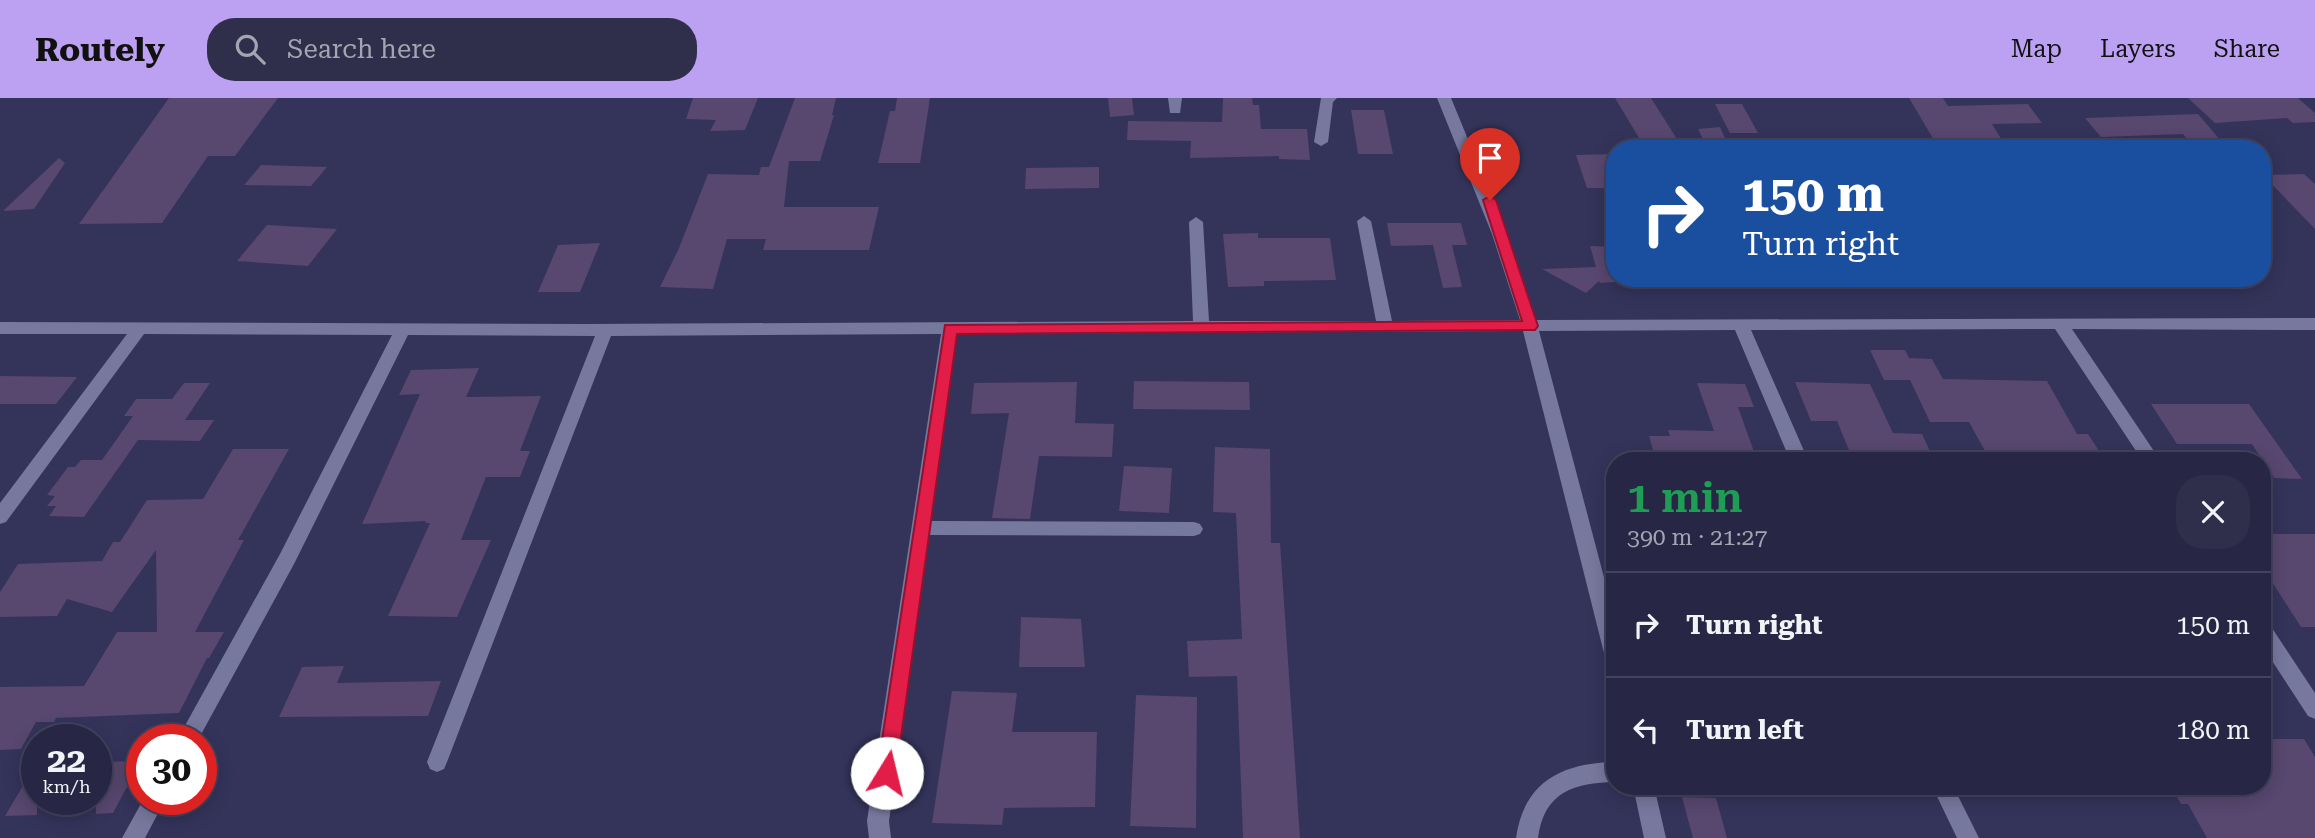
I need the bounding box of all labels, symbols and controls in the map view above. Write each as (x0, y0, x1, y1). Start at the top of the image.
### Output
search box (207, 18, 697, 81)
text: Routely (35, 30, 165, 69)
icon: search (231, 30, 269, 68)
text: Search here (287, 34, 436, 64)
text: Map (2011, 35, 2062, 63)
text: Layers (2100, 35, 2176, 63)
text: Share (2214, 35, 2280, 63)
pin (1460, 128, 1520, 200)
icon: arrive (1471, 139, 1509, 177)
text: 150 m (1742, 166, 1884, 223)
icon: right (1627, 168, 1718, 259)
text: Turn right (1742, 225, 1899, 263)
text: 1 min (1627, 473, 1743, 522)
button: close (2176, 475, 2250, 549)
text: 390 m · 21:27 (1627, 524, 1767, 551)
icon: right (1627, 606, 1665, 644)
text: Turn right (1686, 610, 1822, 640)
text: 150 m (2176, 610, 2250, 640)
icon: left (1627, 711, 1665, 749)
text: Turn left (1686, 715, 1804, 745)
text: 180 m (2176, 715, 2250, 745)
speed limit sign: 30 (126, 724, 217, 815)
position arrow (850, 736, 924, 810)
text: 22 (47, 740, 86, 781)
text: km/h (42, 776, 91, 797)

